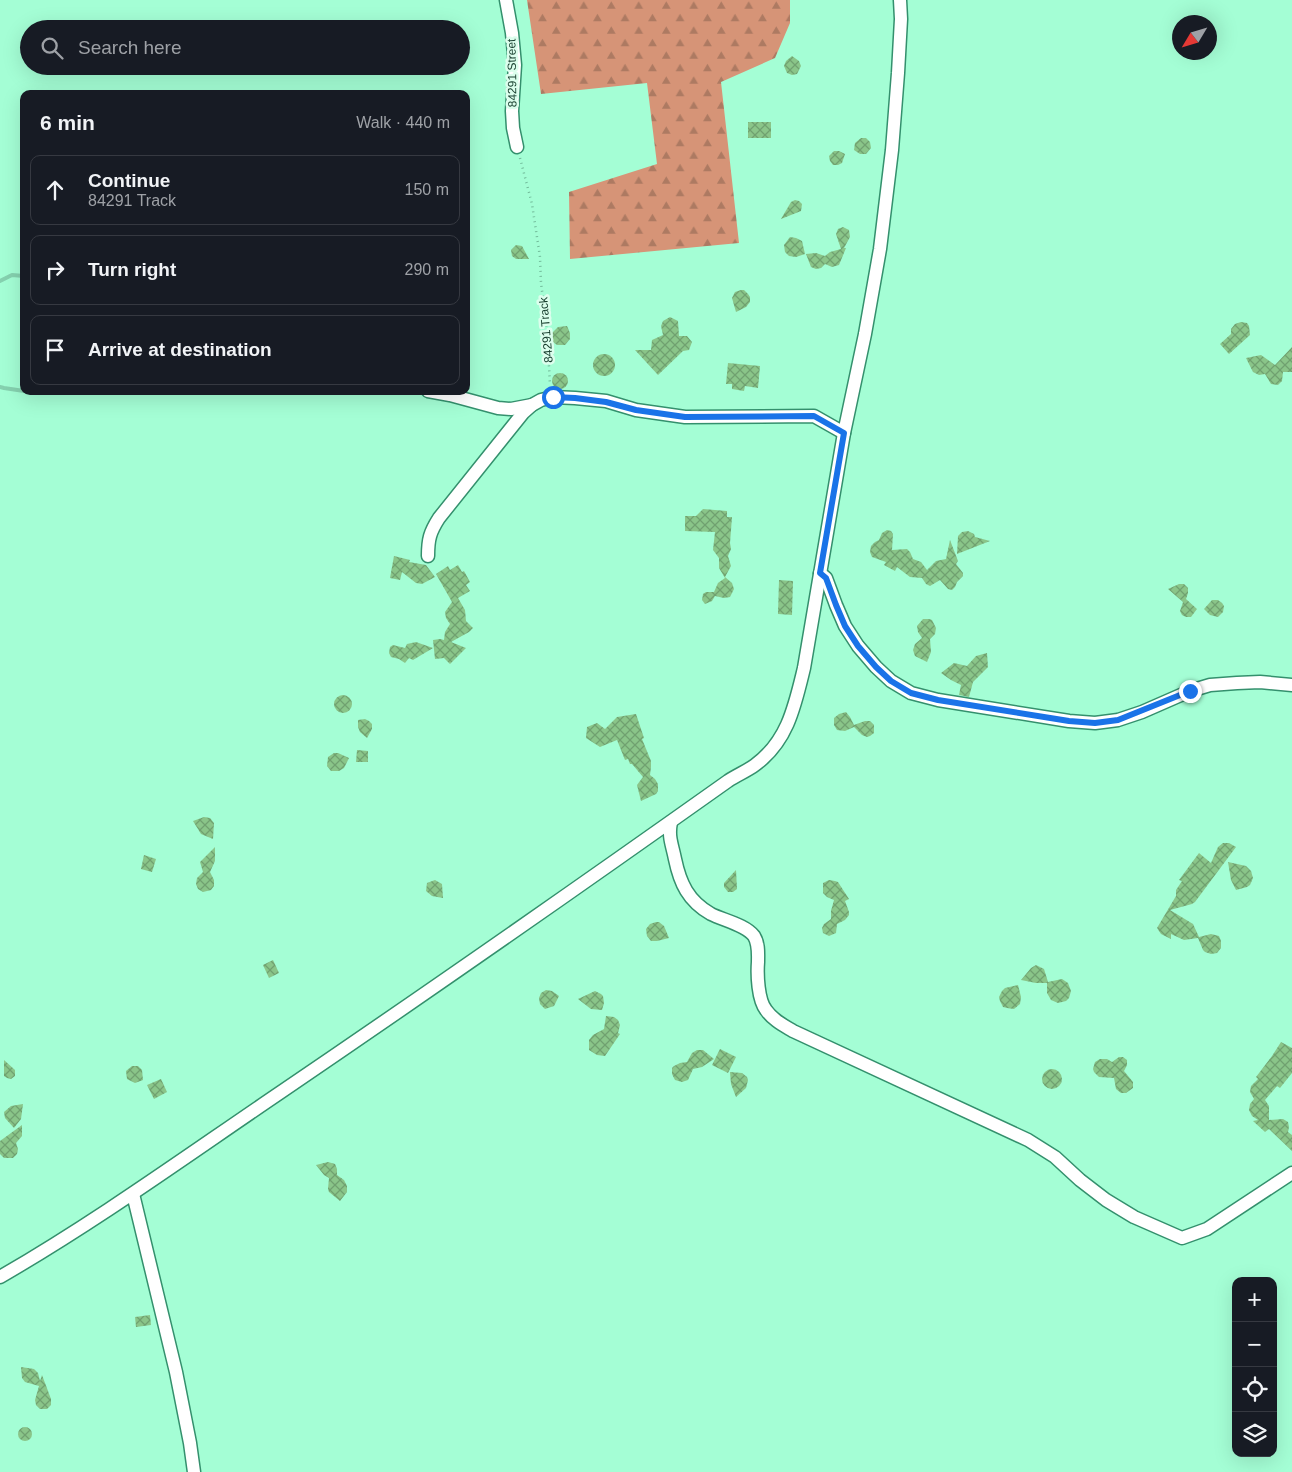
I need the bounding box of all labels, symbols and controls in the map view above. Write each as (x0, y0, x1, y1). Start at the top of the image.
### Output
north arrow (1172, 15, 1217, 60)
search box (20, 20, 470, 75)
icon: search (38, 34, 66, 62)
text: Search here (78, 37, 182, 58)
street label: 84291 Street (504, 38, 520, 107)
text: 6 min (40, 111, 95, 134)
text: Walk · 440 m (356, 114, 450, 131)
text: Continue (88, 170, 170, 191)
icon: ahead (41, 176, 69, 204)
text: 150 m (405, 181, 449, 198)
text: 84291 Track (88, 192, 176, 209)
icon: right (41, 256, 69, 284)
text: Turn right (88, 259, 176, 280)
text: 290 m (405, 261, 449, 278)
street label: 84291 Track (536, 296, 556, 364)
icon: arrive (41, 336, 69, 364)
text: Arrive at destination (88, 339, 272, 360)
route start (542, 386, 565, 409)
route end (1179, 680, 1202, 703)
map controls (1232, 1277, 1277, 1457)
button: + (1232, 1277, 1277, 1322)
button: − (1232, 1322, 1277, 1367)
button: locate (1232, 1367, 1277, 1412)
button: layers (1232, 1412, 1277, 1457)

